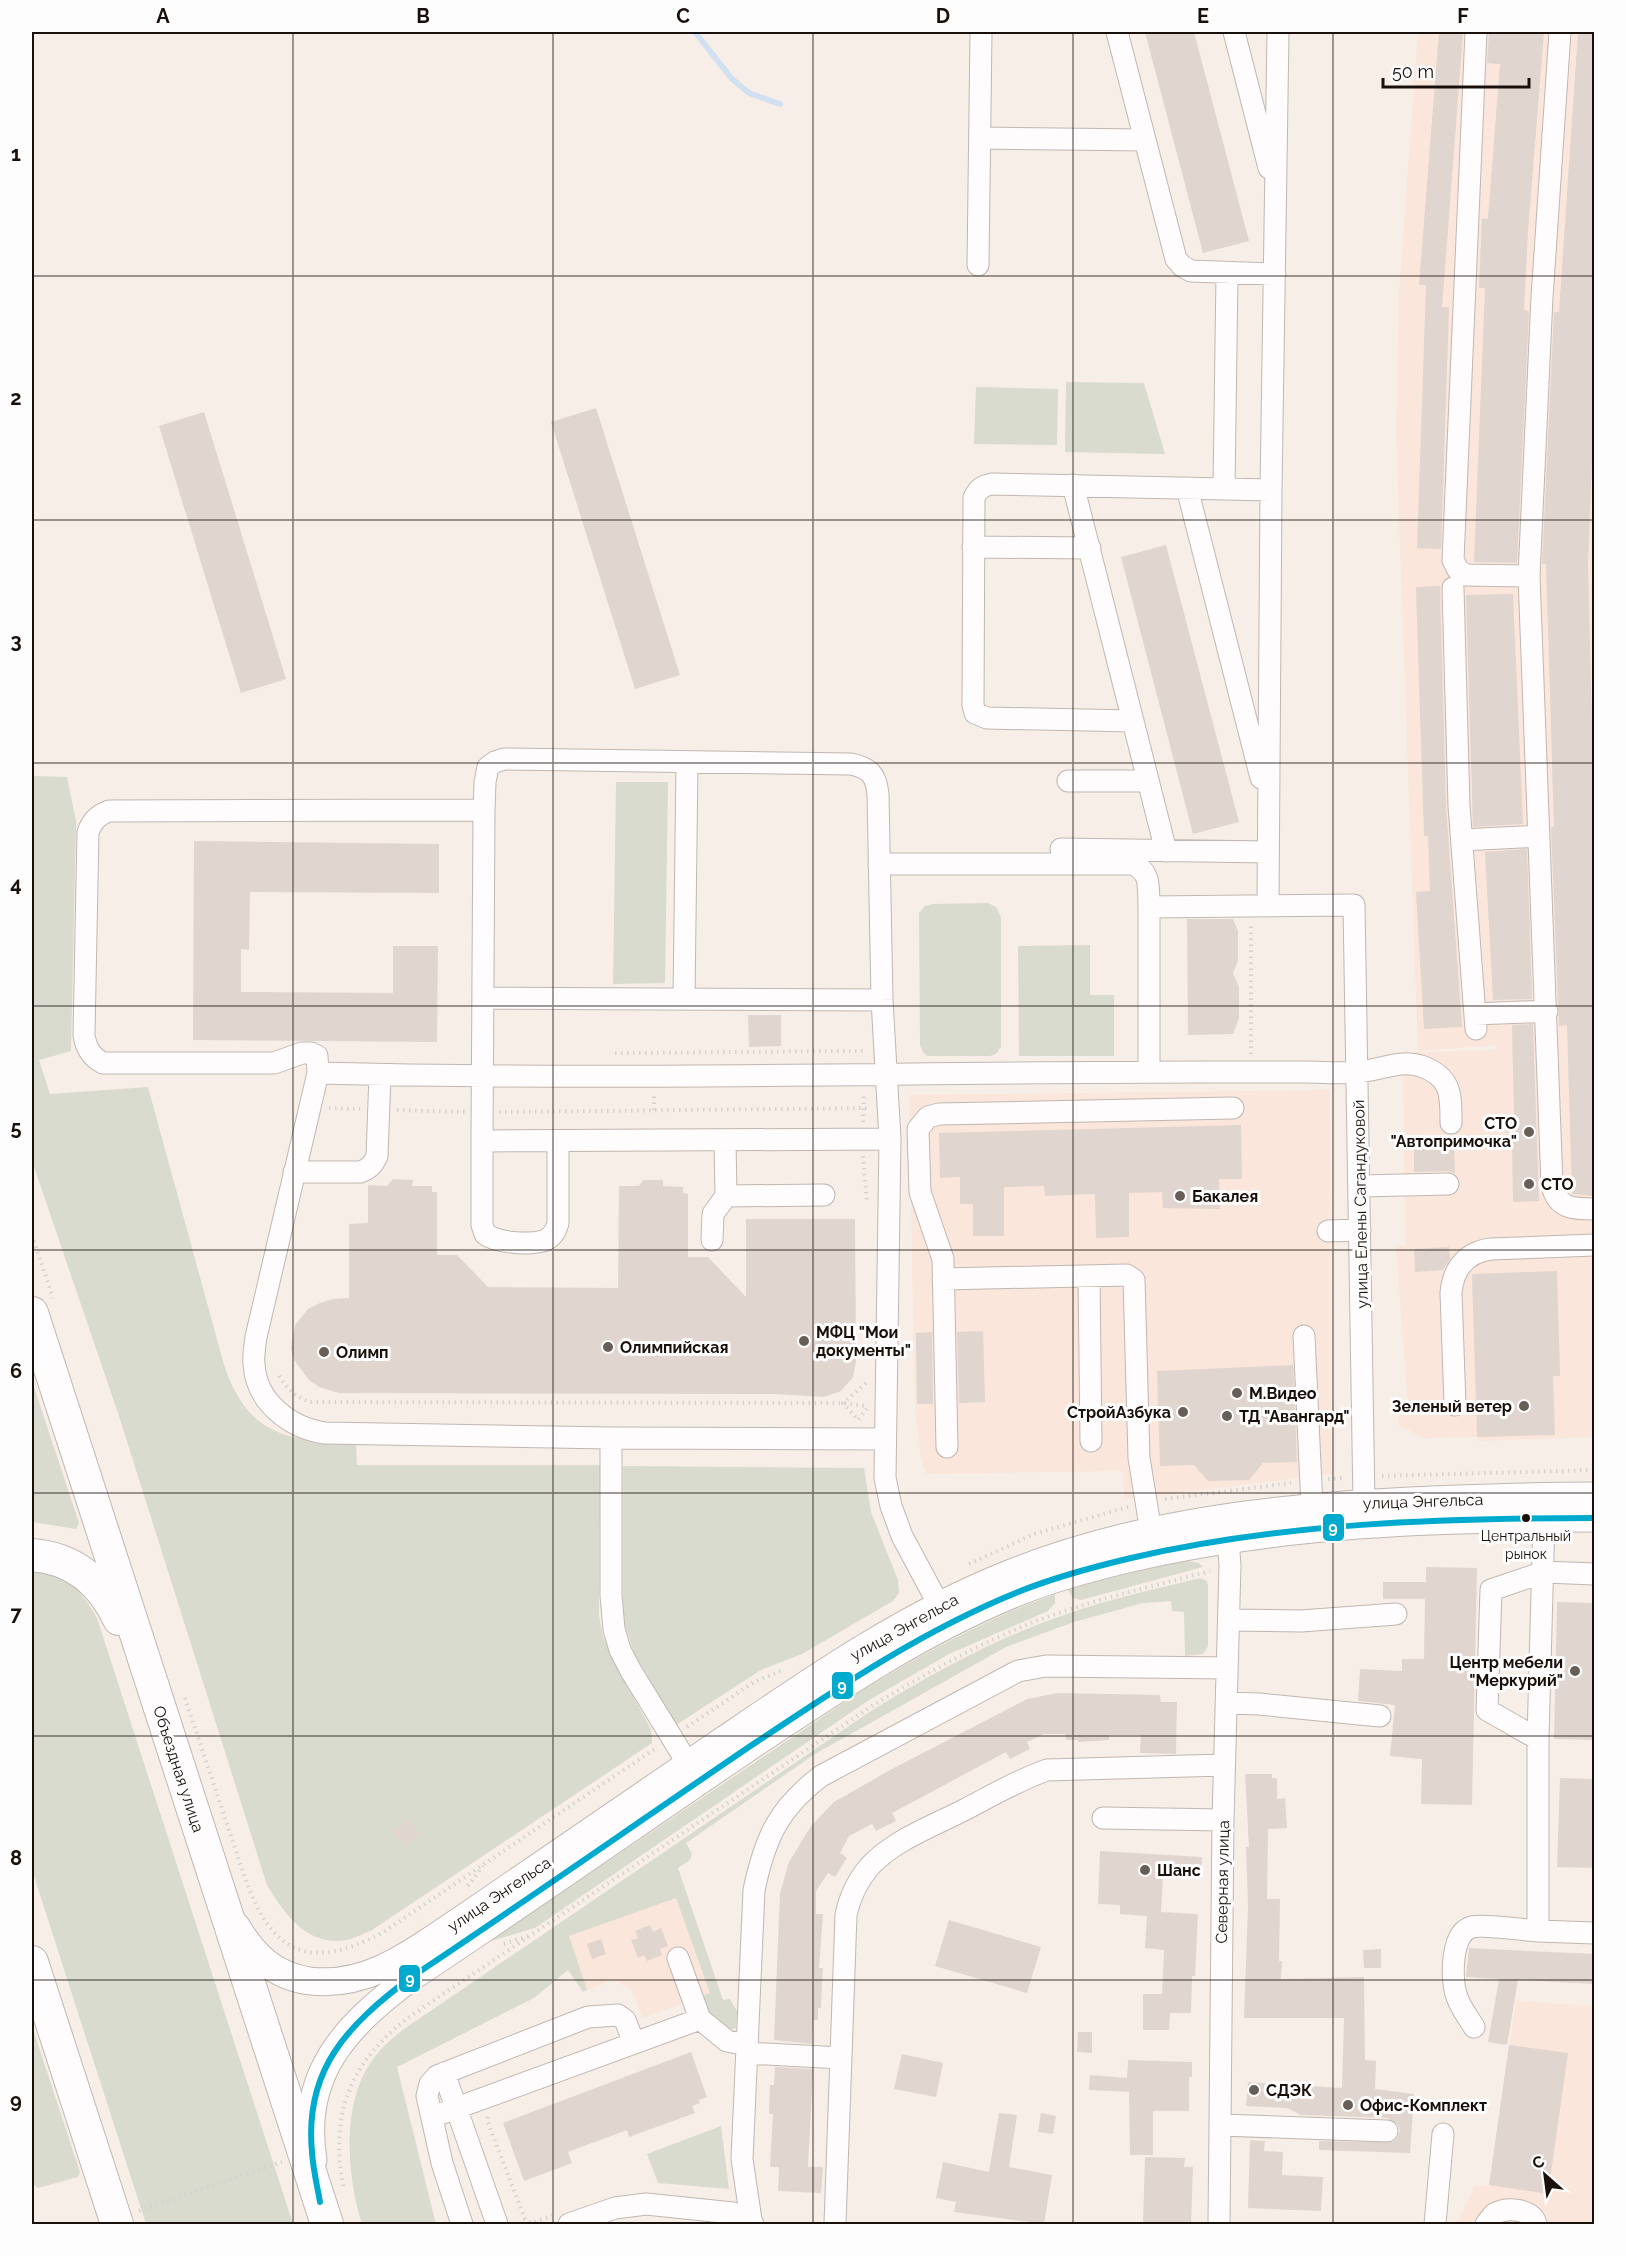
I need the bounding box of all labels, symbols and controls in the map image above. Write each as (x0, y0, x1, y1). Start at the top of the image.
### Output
text: A (156, 4, 170, 28)
text: B (416, 4, 430, 28)
text: C (676, 4, 690, 28)
text: D (936, 4, 950, 28)
text: E (1197, 4, 1209, 28)
text: F (1457, 4, 1469, 28)
scale bar (1383, 51, 1528, 89)
text: 50 m (1392, 61, 1434, 82)
text: 1 (11, 142, 21, 166)
text: 2 (10, 386, 22, 410)
text: 3 (10, 629, 22, 653)
text: 4 (10, 872, 22, 896)
street label: улица Елены Сагандуковой (1349, 1099, 1372, 1309)
place label: СТО "Автопримочка" (1391, 1114, 1517, 1151)
text: 5 (10, 1116, 22, 1140)
marker: СТО "Автопримочка" (1522, 1125, 1536, 1139)
place label: СТО (1541, 1175, 1574, 1194)
marker: СТО (1522, 1177, 1536, 1191)
place label: Бакалея (1192, 1187, 1258, 1206)
marker: Бакалея (1173, 1189, 1187, 1203)
place label: МФЦ "Мои документы" (816, 1323, 911, 1360)
marker: МФЦ "Мои документы" (797, 1334, 811, 1348)
place label: Олимпийская (620, 1338, 728, 1357)
marker: Олимпийская (601, 1340, 615, 1354)
place label: Олимп (336, 1343, 389, 1362)
marker: Олимп (317, 1345, 331, 1359)
text: 6 (10, 1359, 22, 1383)
place label: М.Видео (1249, 1384, 1317, 1403)
marker: М.Видео (1230, 1386, 1244, 1400)
place label: Зеленый ветер (1392, 1397, 1512, 1416)
marker: Зеленый ветер (1517, 1399, 1531, 1413)
place label: СтройАзбука (1067, 1403, 1171, 1422)
marker: СтройАзбука (1176, 1405, 1190, 1419)
place label: ТД "Авангард" (1239, 1407, 1349, 1426)
marker: ТД "Авангард" (1220, 1409, 1234, 1423)
street label: улица Энгельса (1363, 1490, 1483, 1513)
marker: Центральный рынок (1520, 1512, 1532, 1524)
line badge: 9 (1322, 1513, 1345, 1542)
text: 9 (1328, 1518, 1338, 1537)
place label: Центральный рынок (1481, 1528, 1571, 1562)
street label: улица Энгельса (847, 1590, 961, 1665)
text: 7 (10, 1602, 22, 1626)
place label: Центр мебели "Меркурий" (1450, 1653, 1563, 1690)
marker: Центр мебели "Меркурий" (1568, 1664, 1582, 1678)
line badge: 9 (831, 1671, 854, 1700)
text: 9 (837, 1676, 847, 1695)
street label: Объездная улица (149, 1703, 208, 1835)
street label: Северная улица (1212, 1820, 1233, 1944)
text: 8 (10, 1846, 22, 1870)
street label: улица Энгельса (444, 1853, 554, 1936)
place label: Шанс (1157, 1861, 1201, 1880)
marker: Шанс (1138, 1863, 1152, 1877)
line badge: 9 (398, 1964, 421, 1993)
text: 9 (405, 1969, 415, 1988)
place label: СДЭК (1266, 2081, 1312, 2100)
marker: СДЭК (1247, 2083, 1261, 2097)
text: 9 (10, 2089, 22, 2113)
place label: Офис-Комплект (1360, 2096, 1487, 2115)
marker: Офис-Комплект (1341, 2098, 1355, 2112)
north arrow (1515, 2145, 1575, 2205)
text: С (1529, 2151, 1548, 2173)

